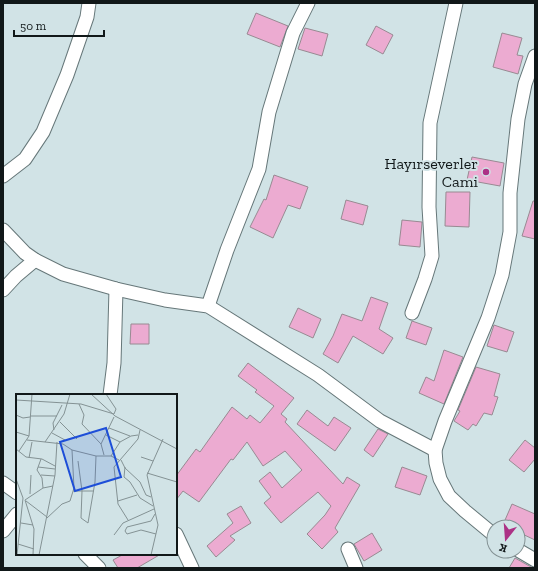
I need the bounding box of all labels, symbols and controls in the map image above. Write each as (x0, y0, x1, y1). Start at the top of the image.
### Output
scale bar (14, 12, 104, 38)
text: 50 m (20, 19, 47, 33)
place label: Hayırseverler Cami (385, 154, 479, 191)
marker: Hayırseverler Cami (481, 167, 491, 177)
inset map (16, 394, 177, 555)
north arrow (486, 519, 526, 559)
text: K (497, 541, 509, 555)

